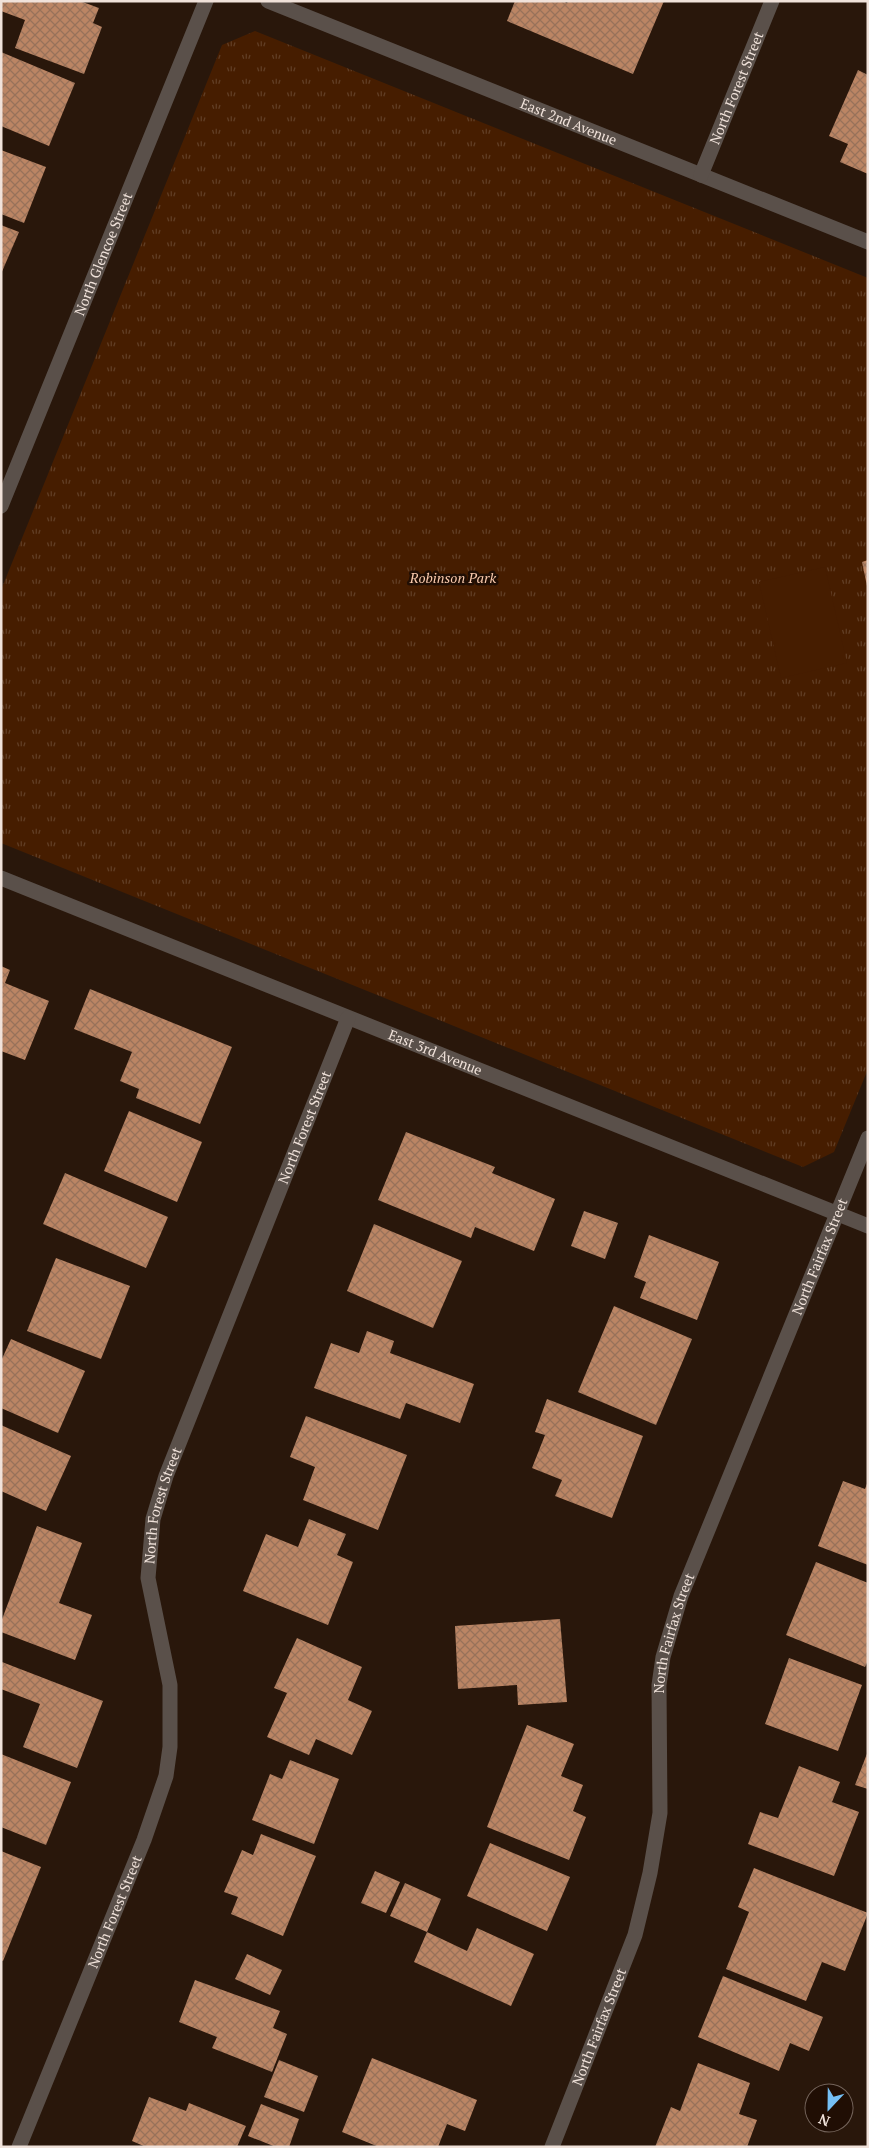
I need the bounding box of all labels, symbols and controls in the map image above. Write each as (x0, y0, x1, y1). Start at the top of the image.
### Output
street label: North Forest Street (705, 28, 768, 147)
street label: East 2nd Avenue (518, 93, 620, 149)
street label: North Glencoe Street (69, 189, 137, 318)
park label: Robinson Park (409, 568, 496, 587)
street label: East 3rd Avenue (386, 1025, 485, 1079)
street label: North Forest Street (273, 1067, 335, 1186)
street label: North Fairfax Street (787, 1194, 852, 1317)
street label: North Forest Street (139, 1443, 186, 1565)
street label: North Fairfax Street (649, 1569, 699, 1694)
street label: North Forest Street (83, 1852, 146, 1971)
street label: North Fairfax Street (567, 1965, 630, 2088)
north arrow (804, 2083, 854, 2133)
text: N (815, 2110, 832, 2131)

